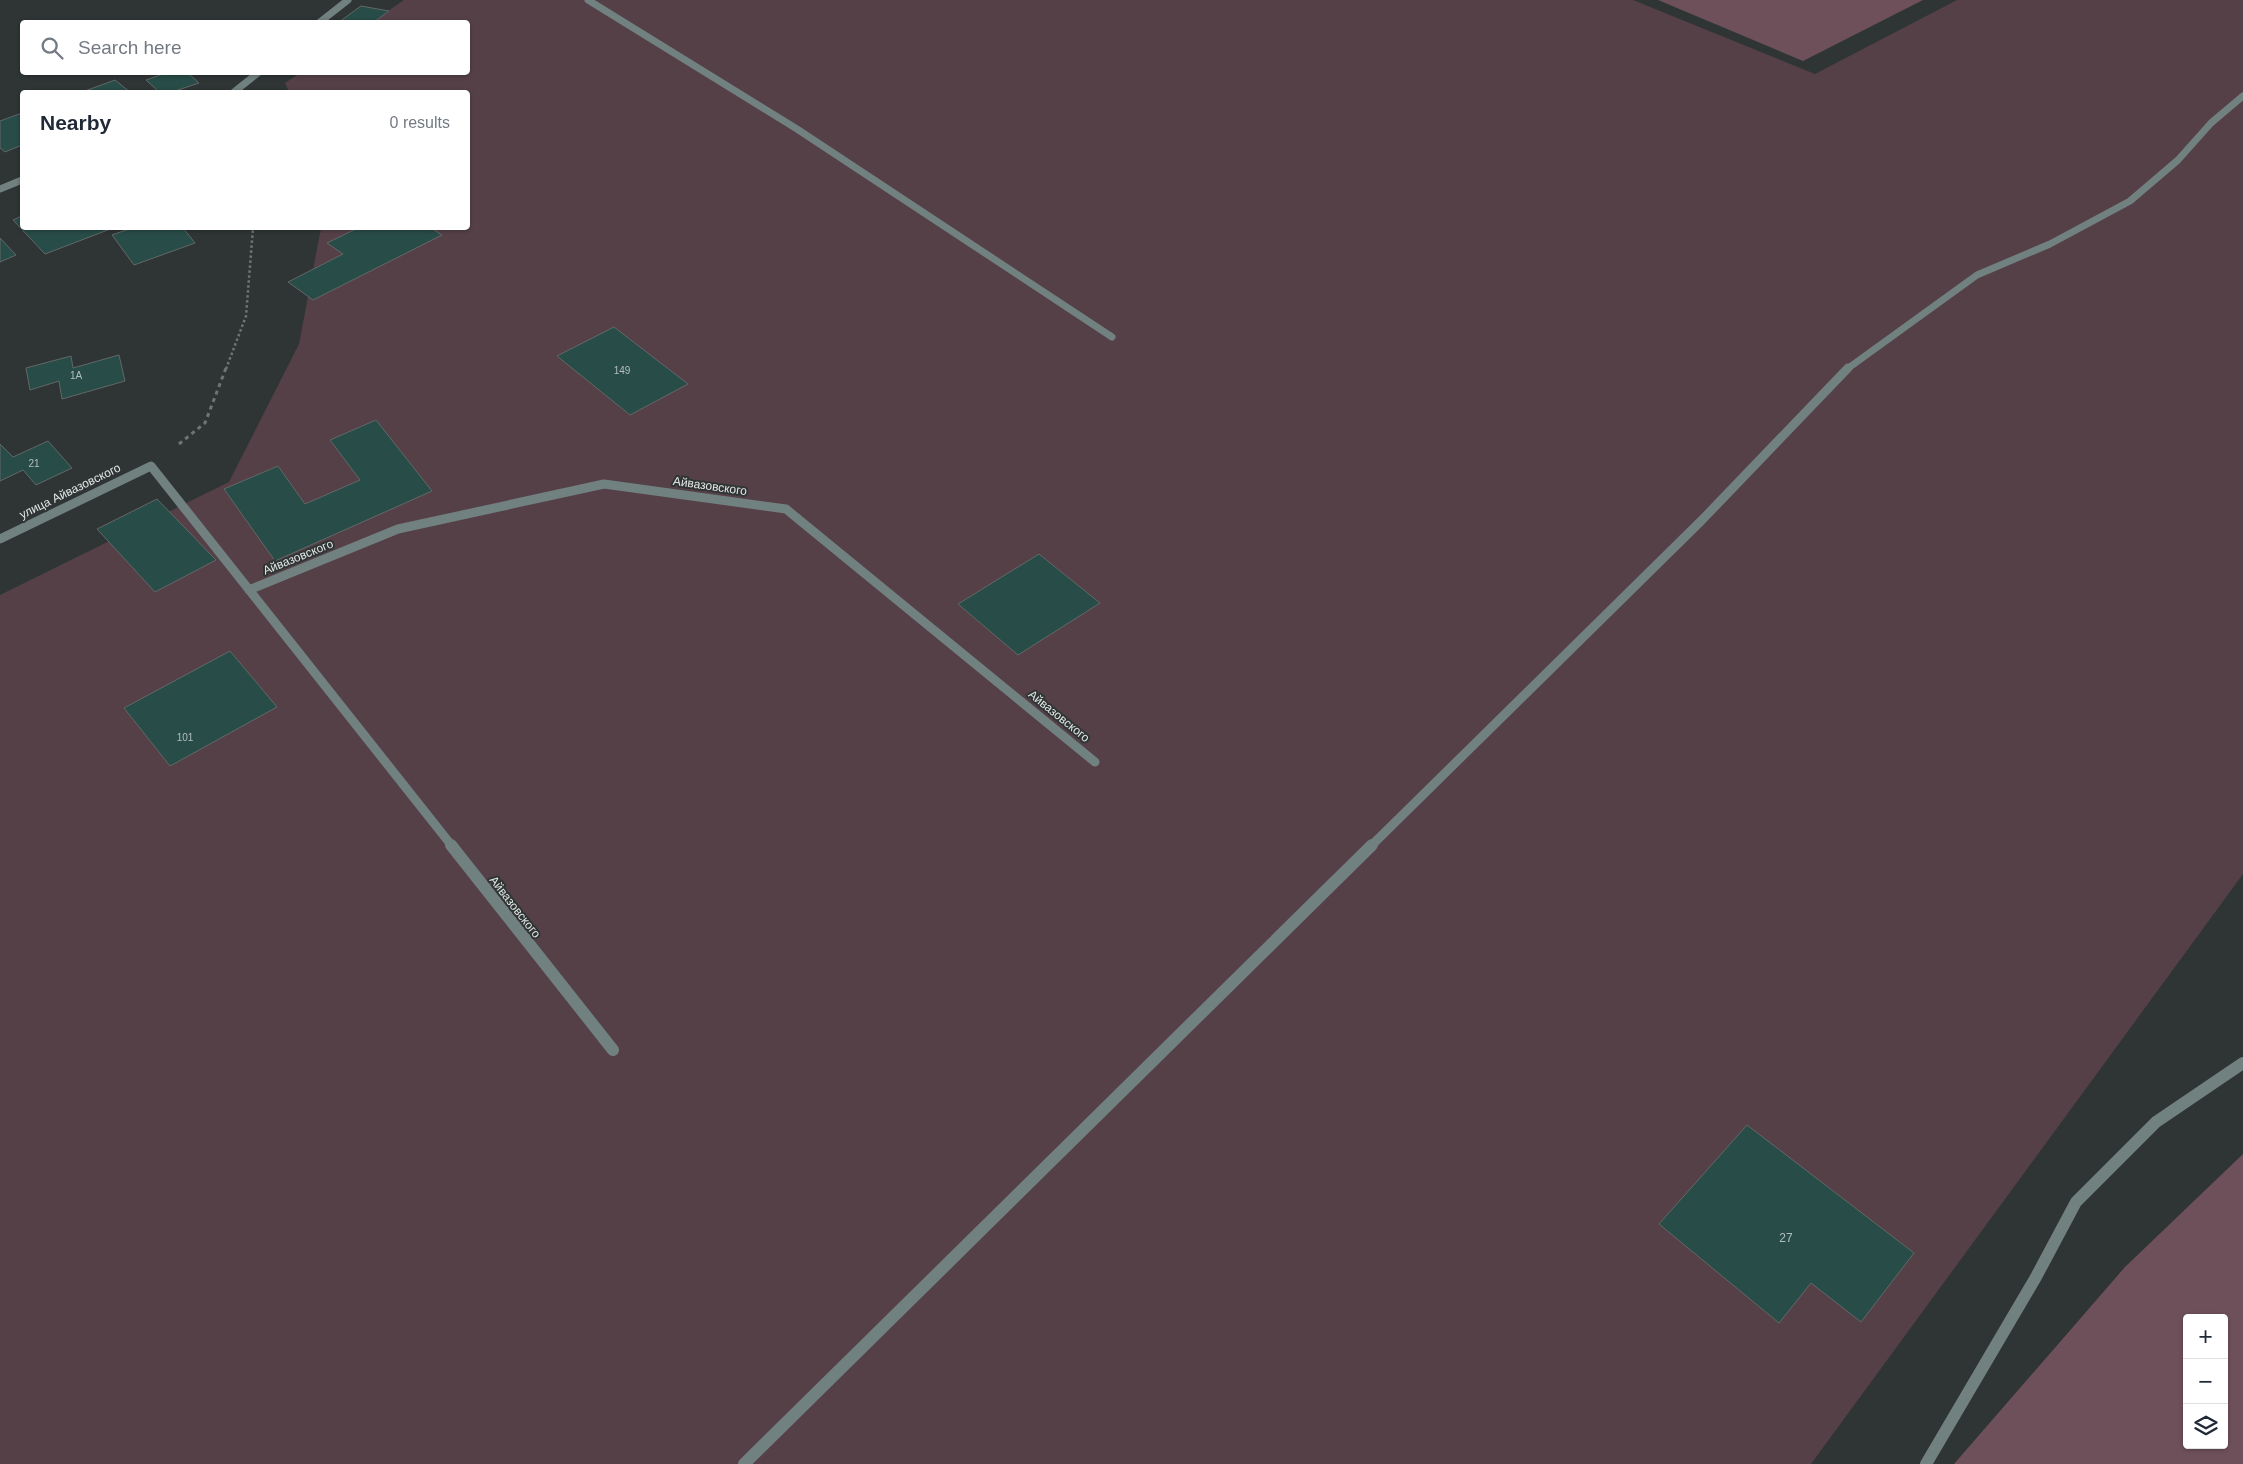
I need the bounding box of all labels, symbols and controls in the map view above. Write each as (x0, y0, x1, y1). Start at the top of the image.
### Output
search box (20, 20, 470, 75)
icon: search (38, 34, 66, 62)
text: Search here (78, 37, 182, 58)
text: Nearby (40, 111, 111, 134)
text: 0 results (390, 114, 450, 131)
house number: 149 (614, 365, 631, 376)
house number: 1А (70, 370, 82, 381)
house number: 21 (28, 458, 40, 469)
street label: улица Айвазовского (17, 460, 123, 522)
street label: Айвазовского (672, 474, 748, 498)
street label: Айвазовского (261, 536, 336, 577)
street label: Айвазовского (1026, 687, 1093, 745)
house number: 101 (177, 732, 194, 743)
street label: Айвазовского (487, 873, 544, 941)
house number: 27 (1779, 1231, 1793, 1245)
map controls (2183, 1314, 2228, 1449)
button: + (2183, 1314, 2228, 1359)
button: − (2183, 1359, 2228, 1404)
button: layers (2183, 1404, 2228, 1449)

